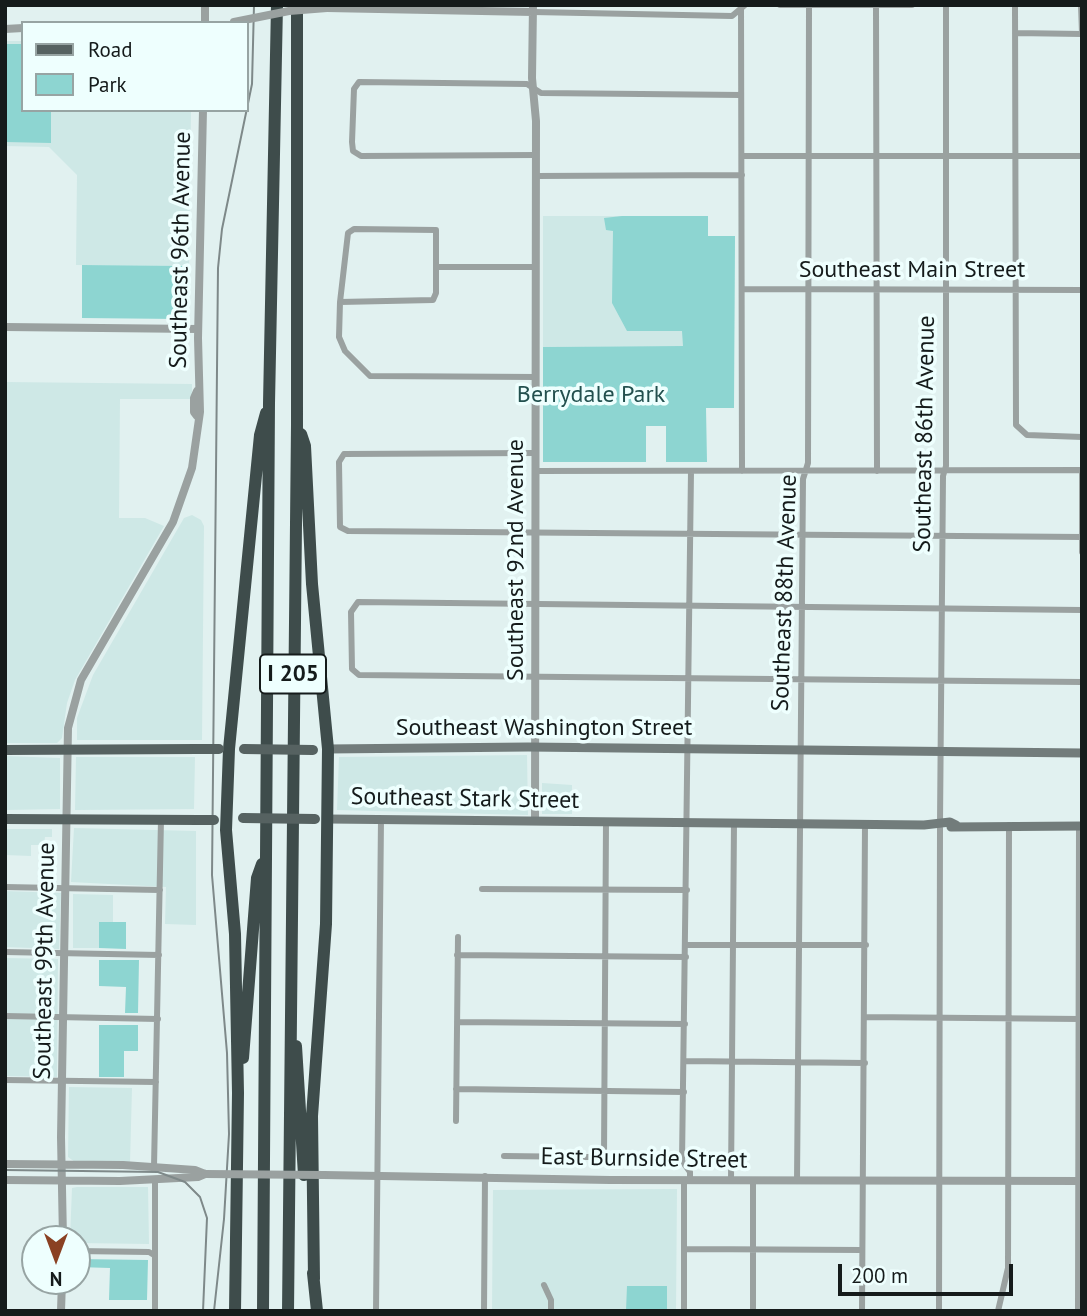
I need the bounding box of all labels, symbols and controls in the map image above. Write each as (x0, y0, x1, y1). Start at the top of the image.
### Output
legend (21, 21, 248, 112)
text: Road (88, 36, 132, 63)
text: Park (88, 71, 127, 98)
street label: Southeast 96th Avenue (165, 131, 197, 369)
street label: Southeast Main Street (799, 256, 1025, 284)
street label: Southeast 86th Avenue (909, 315, 941, 553)
park label: Berrydale Park (517, 381, 665, 409)
street label: Southeast 92nd Avenue (502, 439, 530, 681)
street label: Southeast 88th Avenue (766, 474, 804, 712)
road number: I 205 (260, 654, 326, 694)
street label: Southeast Washington Street (396, 714, 692, 742)
street label: Southeast Stark Street (350, 783, 580, 815)
street label: Southeast 99th Avenue (29, 842, 61, 1080)
street label: East Burnside Street (540, 1143, 748, 1175)
north arrow (21, 1225, 91, 1295)
scale bar (842, 1250, 1017, 1294)
text: 200 m (851, 1262, 908, 1289)
text: N (50, 1267, 62, 1291)

